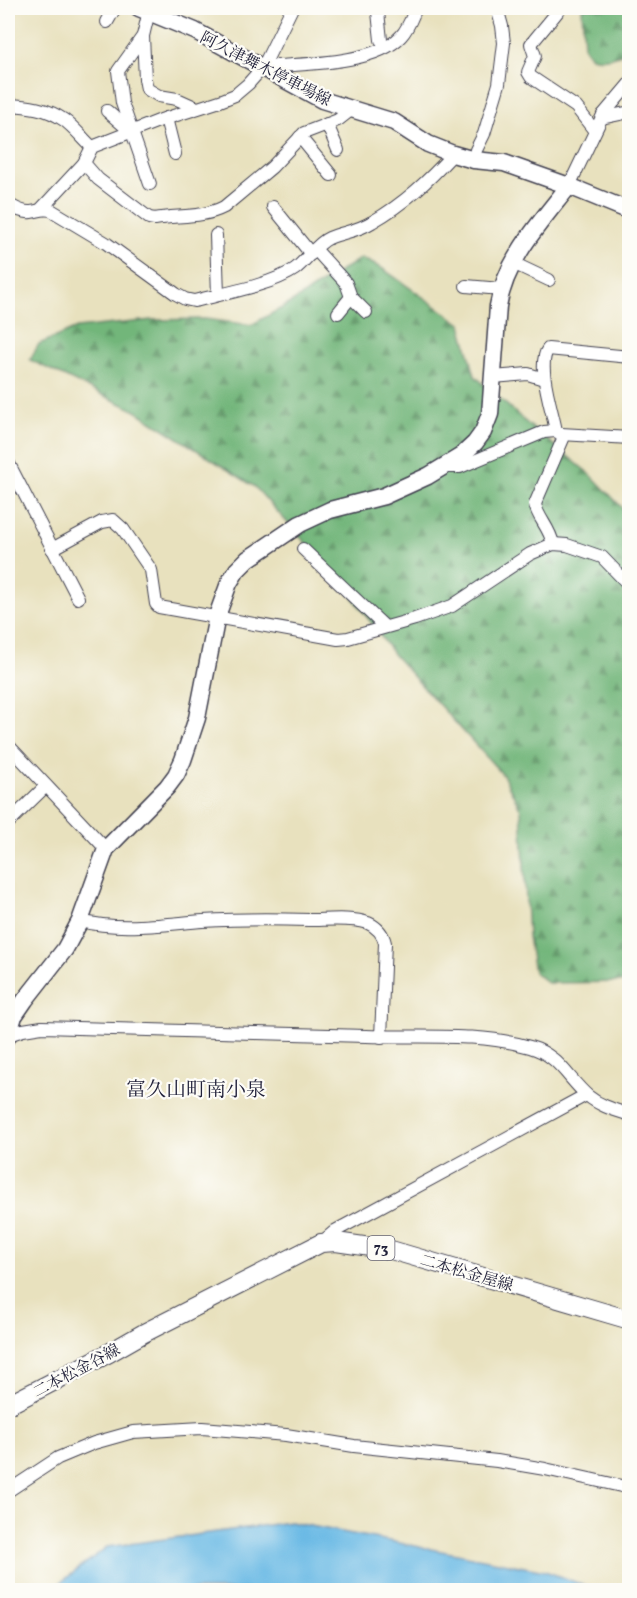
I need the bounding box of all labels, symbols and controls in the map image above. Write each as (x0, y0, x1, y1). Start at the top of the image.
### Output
street label: 阿久津舞木停車場線 (196, 27, 334, 112)
district label: 富久山町南小泉 (126, 1077, 266, 1105)
road number: 73 (368, 1236, 394, 1260)
street label: 二本松金屋線 (417, 1250, 516, 1298)
street label: 二本松金谷線 (29, 1340, 124, 1404)

